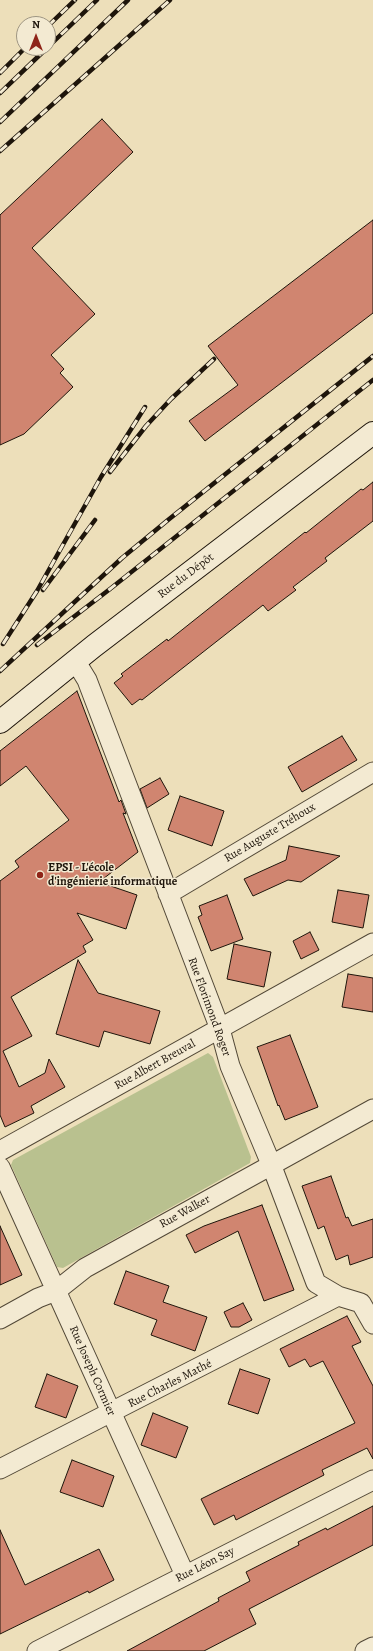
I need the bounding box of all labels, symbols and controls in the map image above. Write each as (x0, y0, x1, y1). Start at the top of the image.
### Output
north arrow (16, 16, 56, 56)
text: N (32, 17, 40, 32)
street label: Rue du Dépôt (155, 550, 217, 602)
street label: Rue Auguste Tréhoux (222, 800, 318, 866)
place label: EPSI - L'école d'ingénierie informatique (48, 861, 177, 889)
marker: EPSI - L'école d'ingénierie informatique (35, 870, 45, 880)
street label: Rue Florimond Roger (184, 955, 234, 1059)
street label: Rue Albert Breuval (112, 1037, 198, 1093)
street label: Rue Walker (157, 1192, 213, 1232)
street label: Rue Joseph Cormier (66, 1324, 118, 1418)
street label: Rue Charles Mathé (126, 1357, 214, 1411)
street label: Rue Léon Say (173, 1544, 237, 1586)

